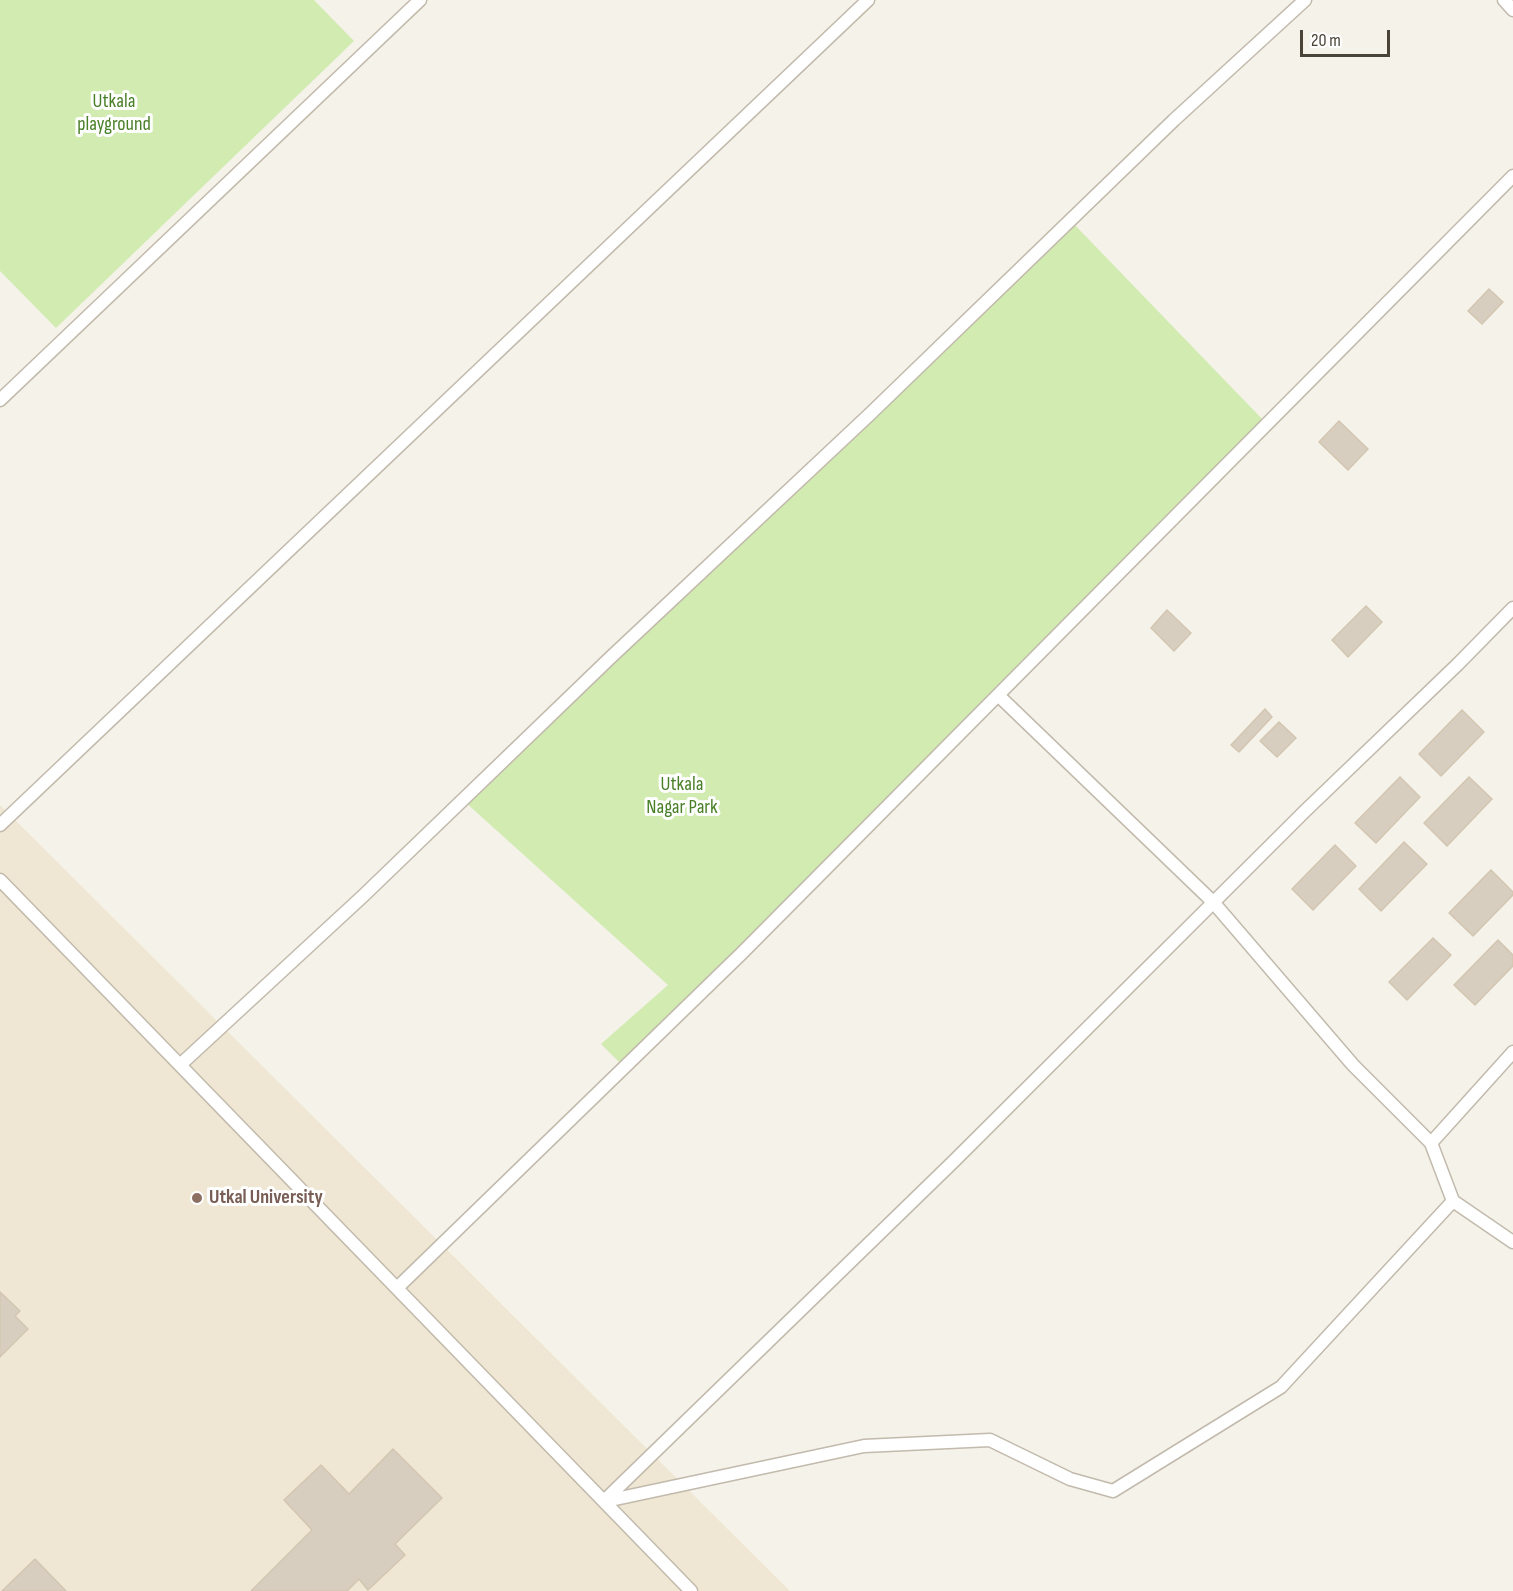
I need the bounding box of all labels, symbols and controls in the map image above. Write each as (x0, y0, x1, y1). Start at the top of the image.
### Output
scale bar (1303, 18, 1393, 56)
text: 20 m (1311, 30, 1341, 51)
park label: Utkala playground (77, 90, 151, 137)
park label: Utkala Nagar Park (646, 773, 718, 820)
place label: Utkal University (209, 1186, 323, 1210)
marker: Utkal University (190, 1191, 204, 1205)

